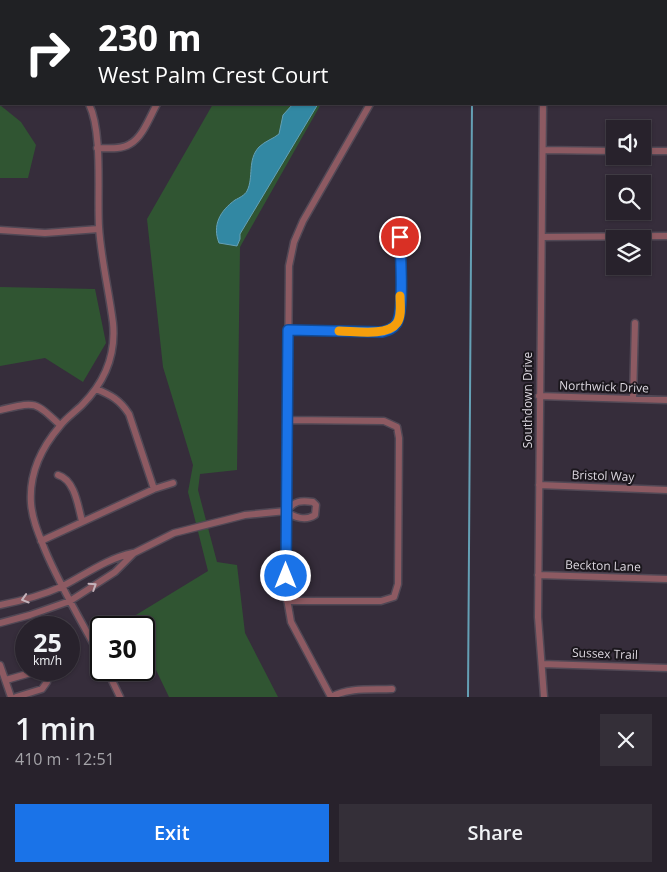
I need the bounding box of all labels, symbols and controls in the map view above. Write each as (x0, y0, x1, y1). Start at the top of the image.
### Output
text: 230 m (98, 14, 202, 61)
icon: right (15, 20, 80, 85)
text: West Palm Crest Court (98, 59, 328, 89)
map controls (606, 120, 651, 275)
button: sound (606, 120, 651, 165)
button: search (606, 175, 651, 220)
pin (379, 216, 421, 258)
icon: arrive (386, 223, 414, 251)
button: layers (606, 230, 651, 275)
street label: Southdown Drive (519, 351, 536, 448)
street label: Northwick Drive (559, 376, 649, 397)
street label: Bristol Way (571, 466, 636, 485)
position arrow (259, 549, 311, 601)
street label: Beckton Lane (565, 556, 641, 575)
one-way arrow (88, 582, 97, 592)
one-way arrow (22, 594, 30, 604)
speed limit sign: 30 (90, 616, 155, 681)
text: 25 (33, 625, 62, 659)
street label: Sussex Trail (572, 644, 638, 663)
text: km/h (33, 652, 62, 669)
text: 1 min (15, 708, 96, 749)
button: close (600, 714, 652, 766)
text: 410 m · 12:51 (15, 748, 115, 770)
button: Exit (15, 804, 329, 862)
button: Share (339, 804, 652, 862)

